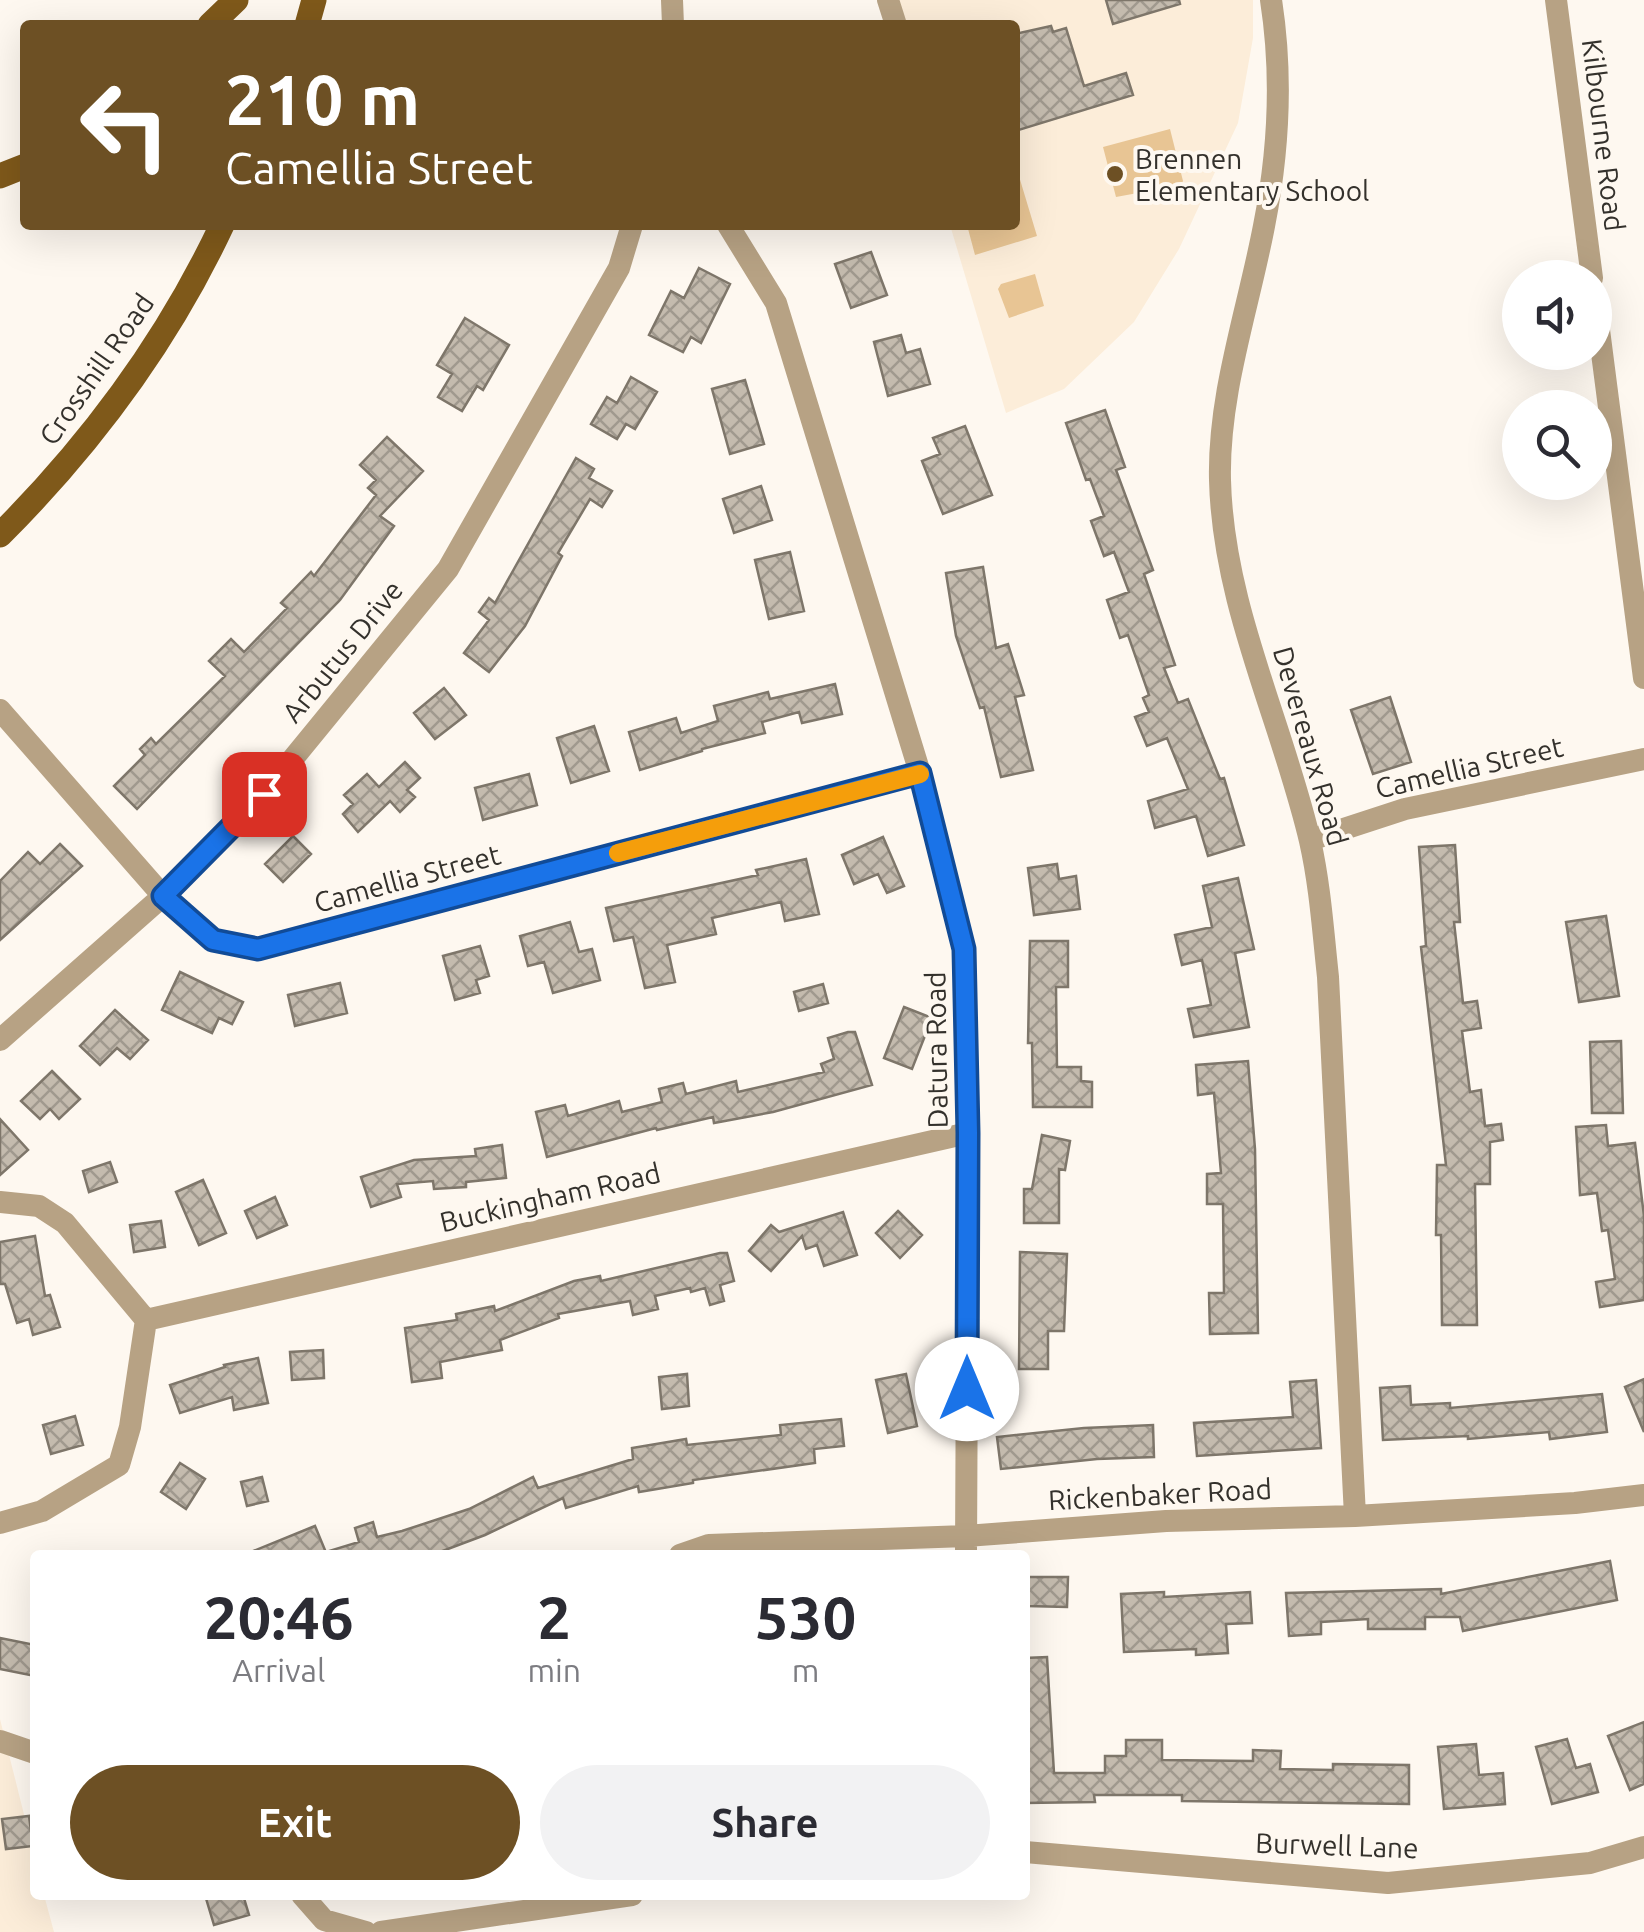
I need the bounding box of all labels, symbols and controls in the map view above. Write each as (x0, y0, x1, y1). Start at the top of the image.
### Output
street label: Kilbourne Road (1577, 37, 1631, 233)
icon: left (60, 60, 190, 190)
text: 210 m (225, 60, 420, 138)
text: Camellia Street (225, 142, 533, 193)
place label: Brennen Elementary School (1135, 143, 1369, 206)
marker: Brennen Elementary School (1104, 163, 1126, 185)
map controls (1502, 260, 1612, 500)
button: sound (1502, 260, 1612, 370)
street label: Crosshill Road (33, 288, 159, 450)
button: search (1502, 390, 1612, 500)
street label: Arbutus Drive (276, 574, 408, 728)
street label: Devereaux Road (1268, 643, 1354, 849)
street label: Camellia Street (1372, 730, 1566, 804)
pin (222, 752, 307, 837)
icon: arrive (237, 767, 292, 822)
street label: Camellia Street (310, 838, 504, 918)
street label: Datura Road (919, 971, 953, 1129)
street label: Buckingham Road (437, 1157, 663, 1237)
position arrow (915, 1337, 1019, 1441)
street label: Rickenbaker Road (1047, 1473, 1273, 1515)
text: 20:46 (204, 1583, 354, 1650)
text: 2 (537, 1583, 571, 1650)
text: 530 (755, 1583, 856, 1650)
text: Arrival (232, 1652, 325, 1688)
text: min (527, 1652, 581, 1688)
text: m (792, 1652, 819, 1688)
button: Exit (70, 1765, 520, 1880)
button: Share (540, 1765, 990, 1880)
street label: Burwell Lane (1255, 1827, 1419, 1863)

